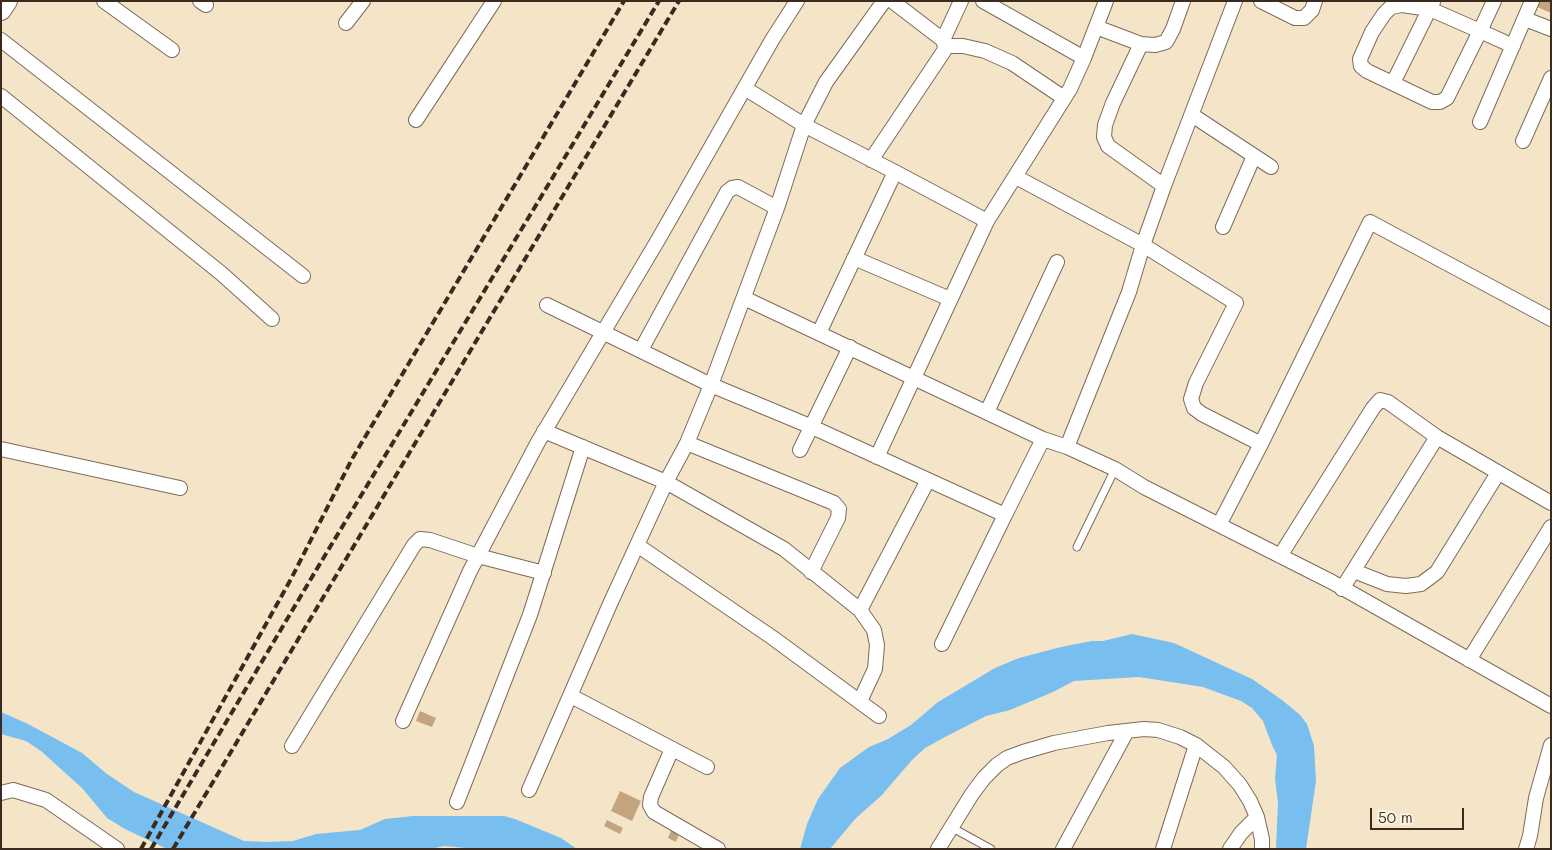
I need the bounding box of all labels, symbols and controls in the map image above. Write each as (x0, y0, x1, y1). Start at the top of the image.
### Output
scale bar (1372, 798, 1466, 830)
text: 50 m (1378, 807, 1413, 827)

